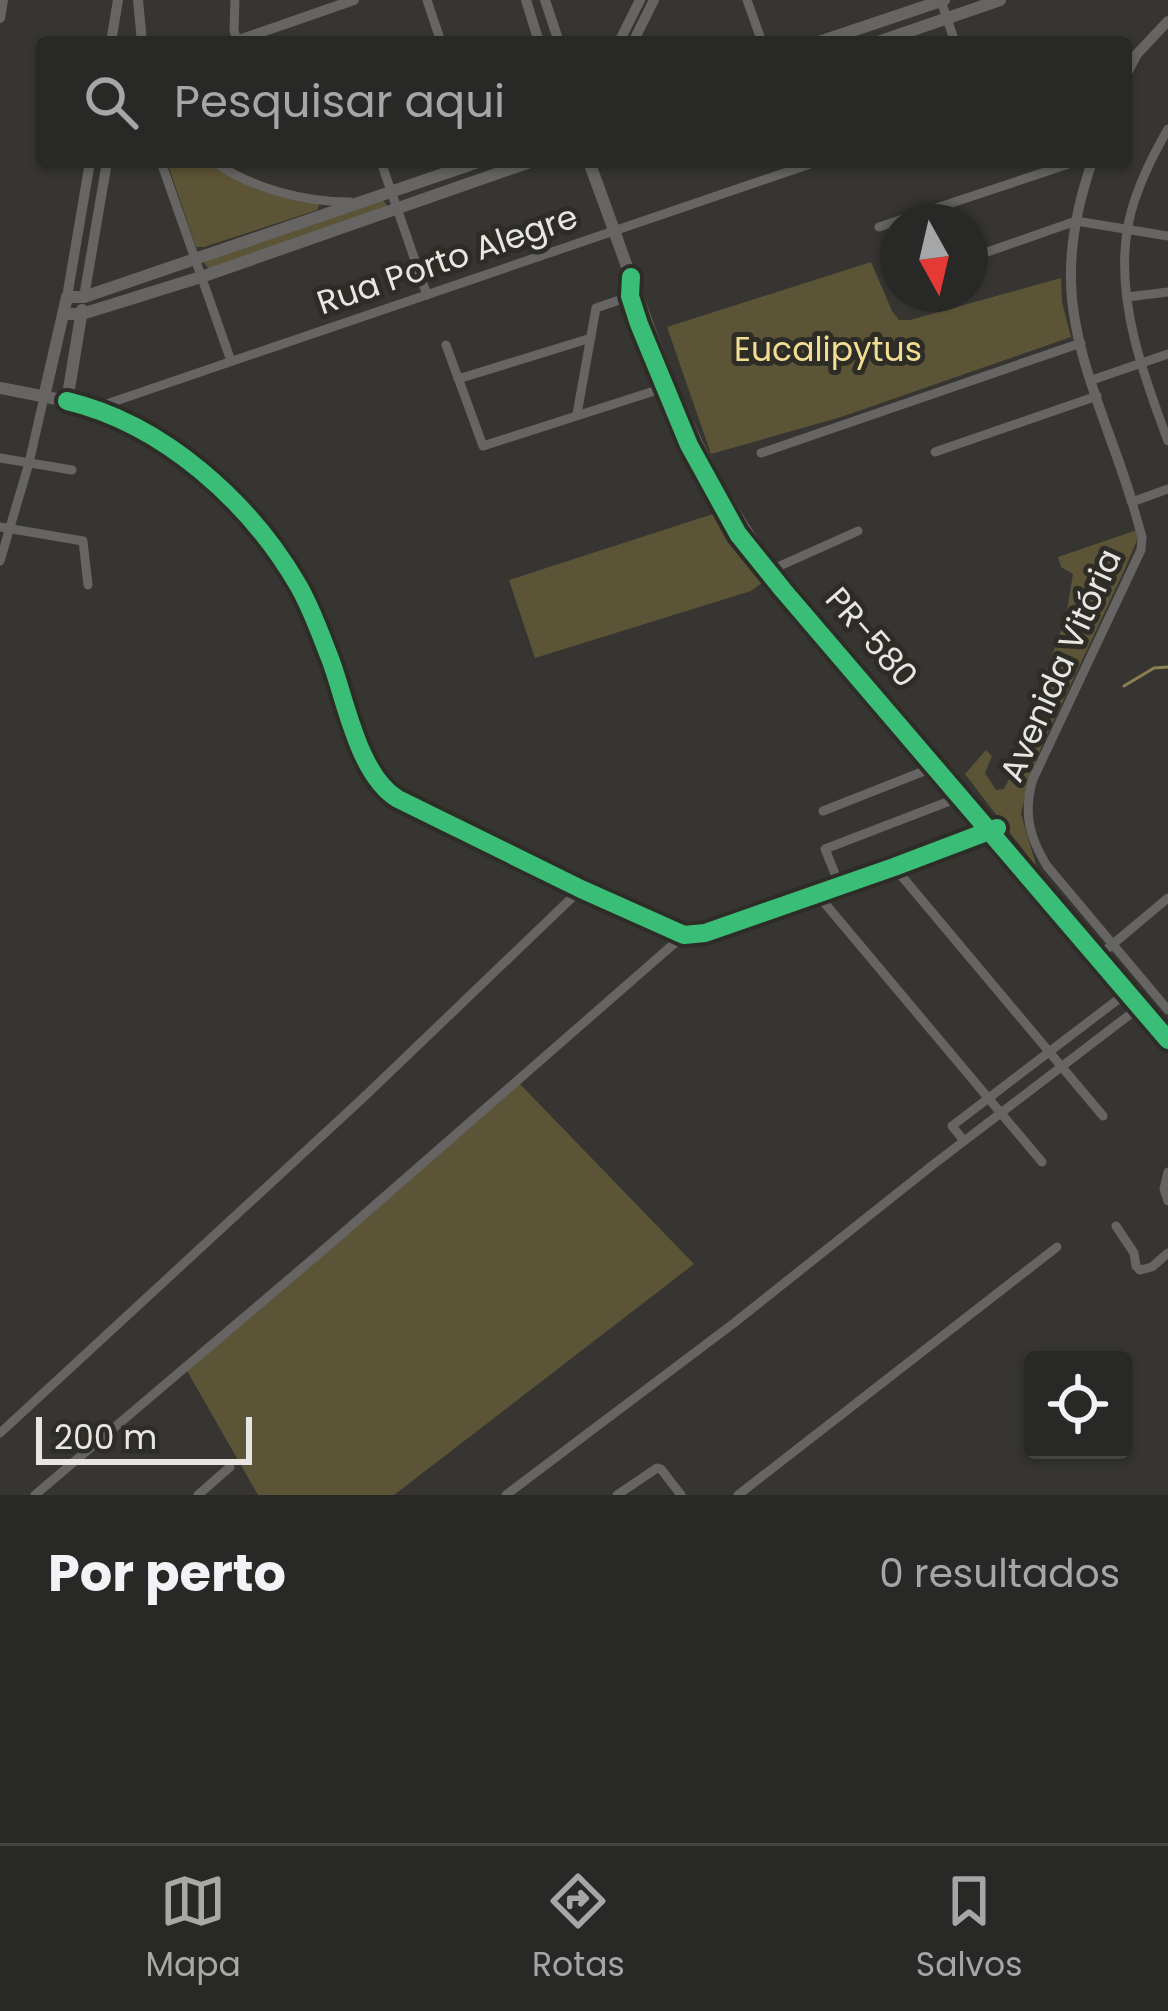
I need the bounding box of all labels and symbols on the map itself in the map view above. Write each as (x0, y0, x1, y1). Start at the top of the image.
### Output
street label: Rua Porto Alegre (311, 193, 584, 326)
north arrow (880, 204, 988, 312)
park label: Eucalipytus (734, 326, 922, 373)
street label: Avenida Vitória (988, 541, 1133, 789)
street label: PR-580 (815, 577, 929, 698)
scale bar (36, 1411, 252, 1464)

